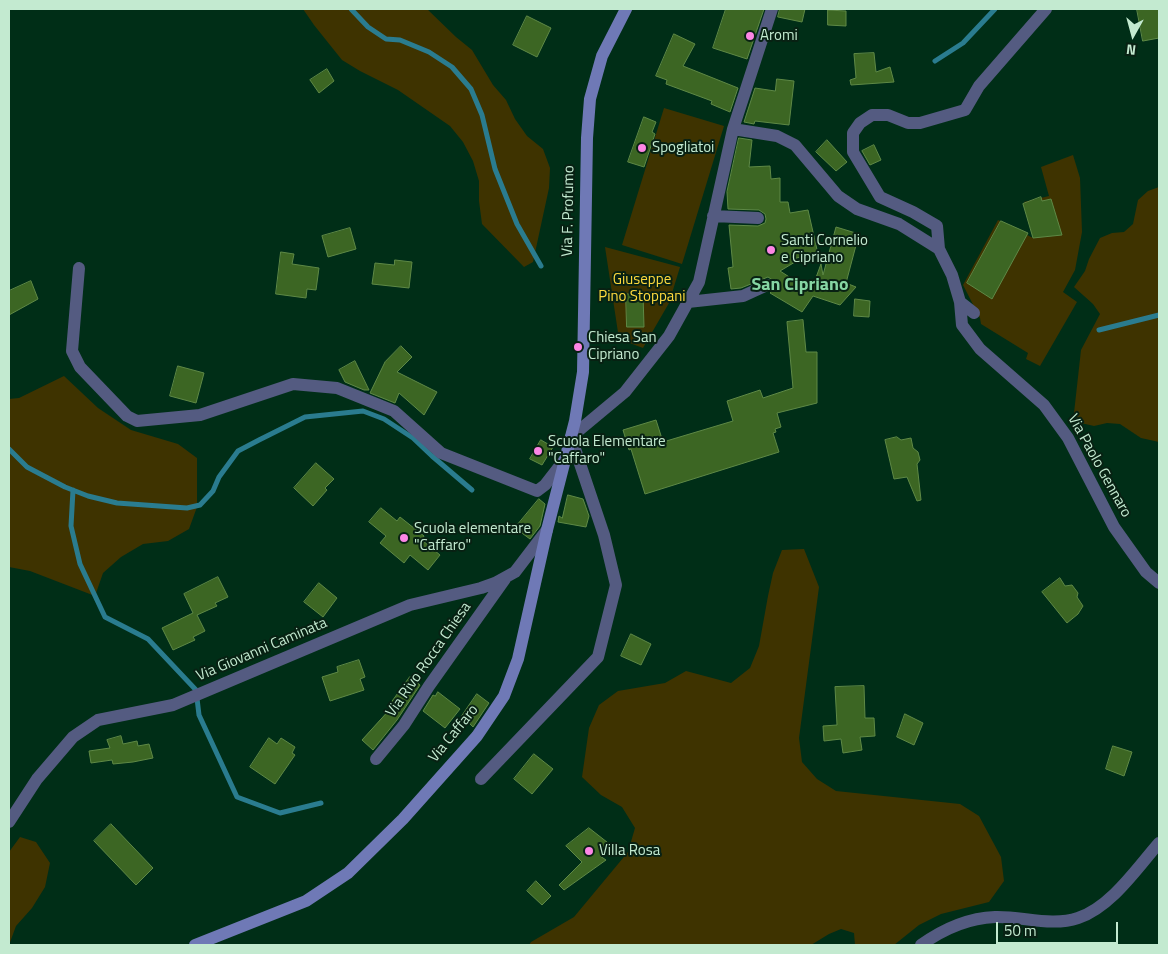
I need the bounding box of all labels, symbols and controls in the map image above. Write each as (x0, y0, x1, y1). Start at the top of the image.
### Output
north arrow (1108, 10, 1158, 60)
place label: Aromi (760, 27, 798, 45)
marker: Aromi (744, 30, 756, 42)
text: N (1125, 39, 1137, 61)
place label: Spogliatoi (652, 139, 714, 157)
marker: Spogliatoi (636, 142, 648, 154)
street label: Via F. Profumo (559, 165, 579, 257)
place label: Santi Cornelio e Cipriano (781, 232, 868, 267)
marker: Santi Cornelio e Cipriano (765, 244, 777, 256)
park label: Giuseppe Pino Stoppani (598, 271, 686, 306)
district label: San Cipriano (751, 275, 849, 297)
place label: Chiesa San Cipriano (588, 329, 657, 364)
marker: Chiesa San Cipriano (572, 341, 584, 353)
street label: Via Paolo Gennaro (1063, 411, 1135, 521)
place label: Scuola Elementare "Caffaro" (548, 433, 666, 468)
marker: Scuola Elementare "Caffaro" (532, 445, 544, 457)
place label: Scuola elementare "Caffaro" (414, 520, 531, 555)
marker: Scuola elementare "Caffaro" (398, 532, 410, 544)
street label: Via Rivo Rocca Chiesa (383, 599, 475, 721)
street label: Via Giovanni Caminata (194, 614, 330, 686)
street label: Via Caffaro (425, 702, 483, 766)
place label: Villa Rosa (599, 842, 660, 860)
marker: Villa Rosa (583, 845, 595, 857)
scale bar (998, 912, 1120, 944)
text: 50 m (1004, 919, 1037, 942)

